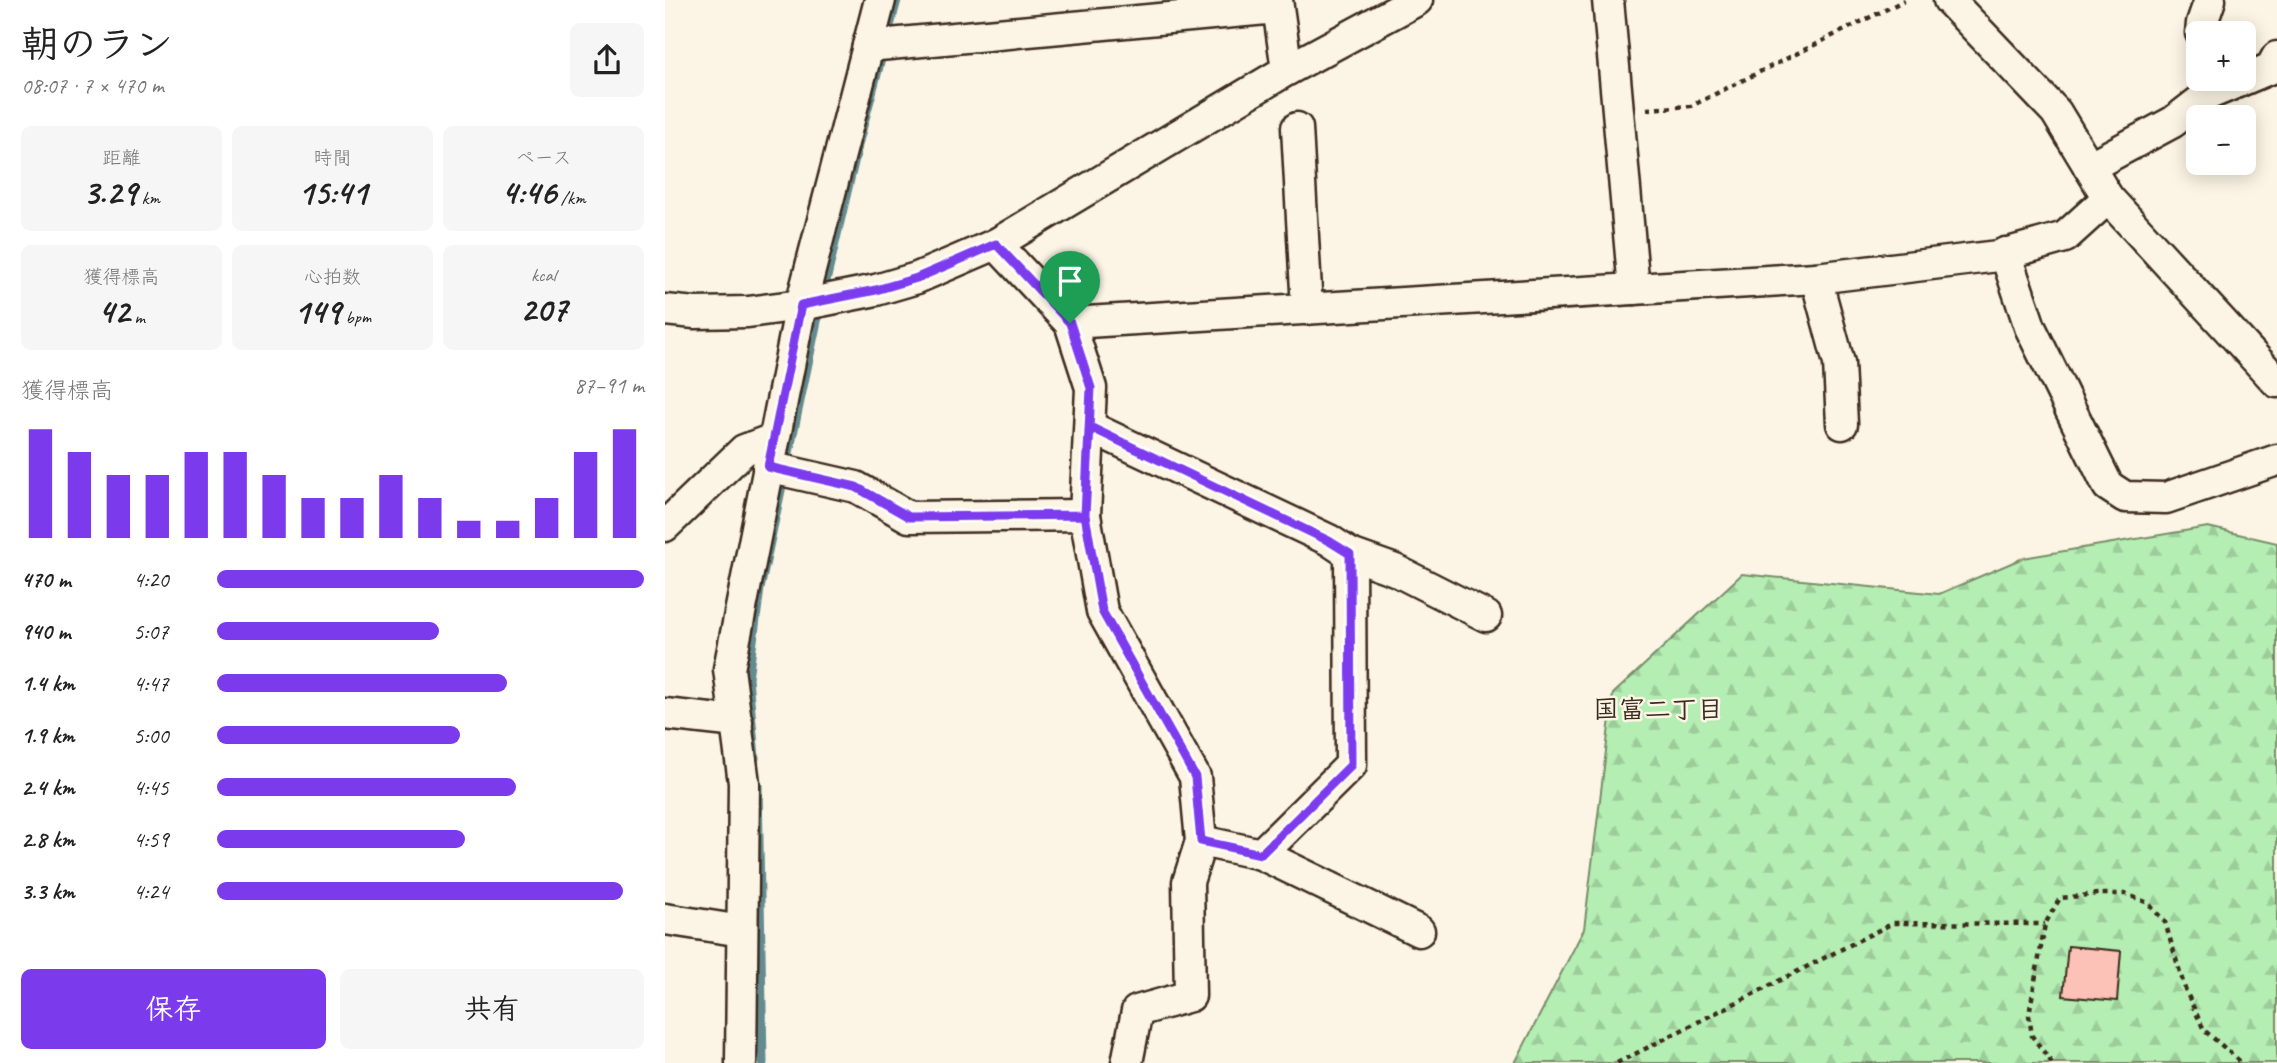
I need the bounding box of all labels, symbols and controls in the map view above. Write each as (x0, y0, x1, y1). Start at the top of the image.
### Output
text: 朝のラン (21, 21, 173, 68)
map controls (2186, 21, 2256, 175)
button: + (2186, 21, 2256, 91)
button: share (570, 23, 644, 97)
text: 08:07 · 7 × 470 m (21, 71, 164, 100)
button: − (2186, 105, 2256, 175)
text: 距離 (102, 146, 141, 170)
text: 時間 (313, 146, 352, 170)
text: ペース (516, 146, 571, 170)
text: 3.29 (83, 170, 137, 215)
text: 15:41 (298, 170, 367, 215)
text: 4:46 (501, 170, 556, 215)
text: km (137, 186, 160, 210)
text: /km (556, 186, 586, 210)
pin (1040, 251, 1100, 323)
icon: arrive (1051, 262, 1089, 300)
text: kcal (531, 263, 556, 287)
text: 獲得標高 (83, 265, 160, 289)
text: 心拍数 (304, 265, 361, 289)
text: 207 (520, 287, 567, 332)
text: 42 (98, 289, 130, 334)
text: 149 (294, 289, 341, 334)
text: m (130, 305, 145, 329)
text: bpm (341, 305, 371, 329)
text: 87–91 m (574, 371, 644, 400)
text: 獲得標高 (21, 376, 113, 405)
text: 470 m (21, 565, 71, 594)
text: 4:20 (133, 565, 169, 594)
text: 940 m (21, 617, 70, 646)
text: 5:07 (133, 617, 169, 646)
text: 1.4 km (21, 669, 75, 698)
text: 4:47 (133, 669, 169, 698)
district label: 国富二丁目 (1593, 693, 1723, 726)
text: 1.9 km (21, 721, 74, 750)
text: 5:00 (133, 721, 169, 750)
text: 2.4 km (21, 773, 75, 802)
text: 4:45 (133, 773, 169, 802)
text: 2.8 km (21, 825, 75, 854)
text: 4:59 (133, 825, 169, 854)
text: 3.3 km (21, 877, 75, 906)
text: 4:24 (133, 877, 169, 906)
button: 保存 (21, 969, 326, 1049)
button: 共有 (340, 969, 644, 1049)

